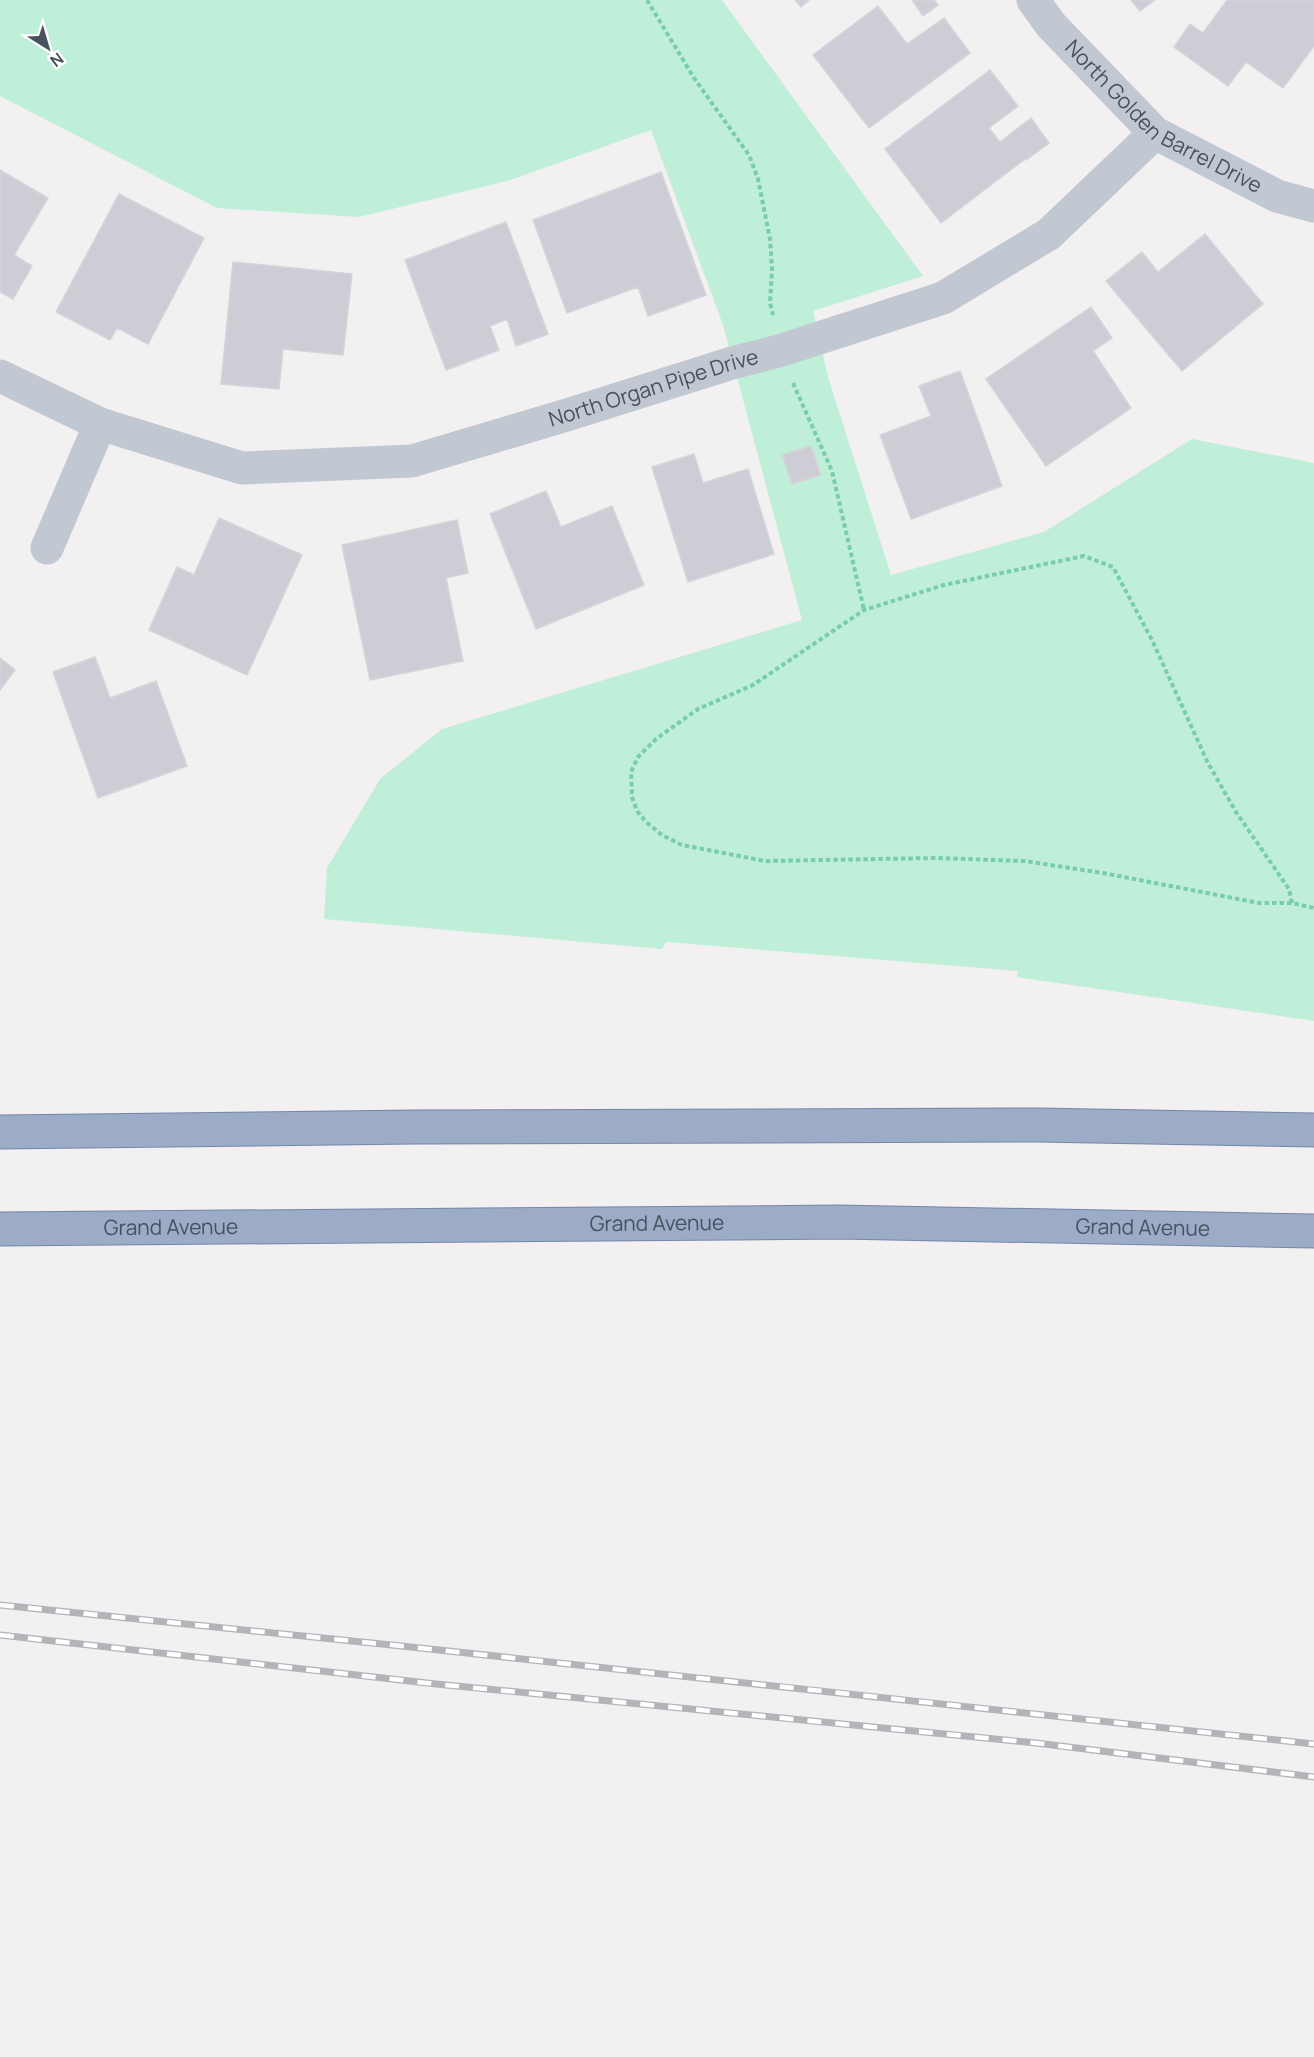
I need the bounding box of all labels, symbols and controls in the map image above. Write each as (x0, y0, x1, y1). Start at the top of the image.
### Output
north arrow (18, 18, 78, 78)
street label: North Golden Barrel Drive (1060, 33, 1267, 199)
text: N (46, 48, 68, 72)
street label: North Organ Pipe Drive (545, 342, 761, 433)
street label: Grand Avenue (590, 1208, 724, 1237)
street label: Grand Avenue (1075, 1211, 1211, 1242)
street label: Grand Avenue (104, 1212, 238, 1241)

